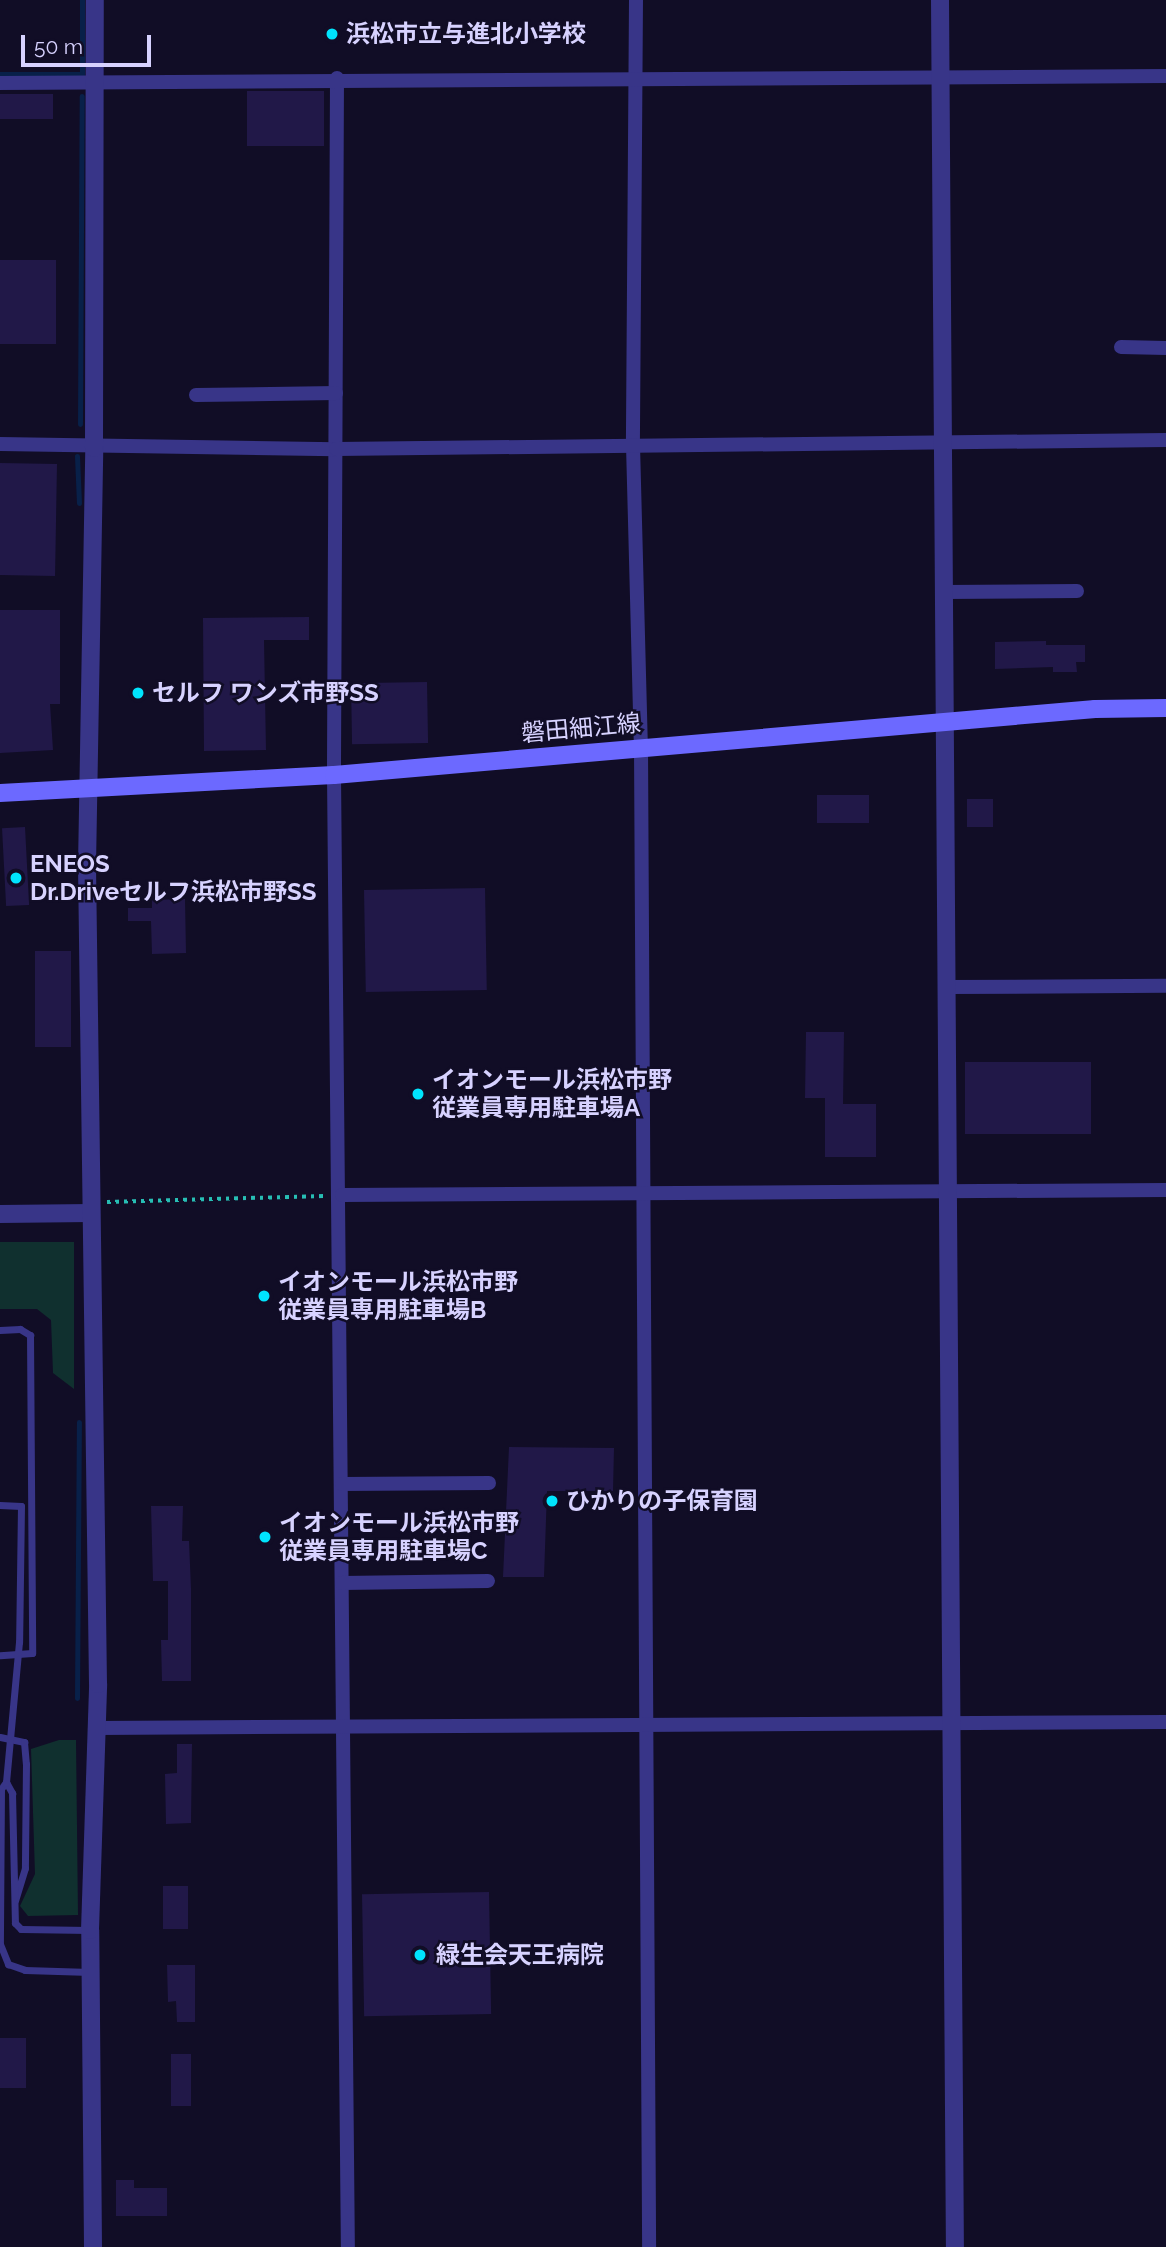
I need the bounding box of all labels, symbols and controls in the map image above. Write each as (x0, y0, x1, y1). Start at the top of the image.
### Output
place label: 浜松市立与進北小学校 (346, 20, 586, 48)
scale bar (24, 21, 154, 65)
marker: 浜松市立与進北小学校 (324, 26, 340, 42)
text: 50 m (34, 34, 83, 59)
place label: セルフ ワンズ市野SS (152, 679, 379, 707)
marker: セルフ ワンズ市野SS (130, 685, 146, 701)
street label: 磐田細江線 (520, 708, 642, 748)
place label: ENEOS Dr.Driveセルフ浜松市野SS (30, 850, 317, 906)
marker: ENEOS Dr.Driveセルフ浜松市野SS (8, 870, 24, 886)
place label: イオンモール浜松市野 従業員専用駐車場A (432, 1066, 672, 1122)
marker: イオンモール浜松市野 従業員専用駐車場A (410, 1086, 426, 1102)
place label: イオンモール浜松市野 従業員専用駐車場B (278, 1268, 518, 1324)
marker: イオンモール浜松市野 従業員専用駐車場B (256, 1288, 272, 1304)
place label: ひかりの子保育園 (566, 1487, 758, 1515)
marker: ひかりの子保育園 (544, 1493, 560, 1509)
place label: イオンモール浜松市野 従業員専用駐車場C (279, 1509, 519, 1565)
marker: イオンモール浜松市野 従業員専用駐車場C (257, 1529, 273, 1545)
place label: 緑生会天王病院 (436, 1941, 604, 1969)
marker: 緑生会天王病院 (410, 1945, 430, 1965)

